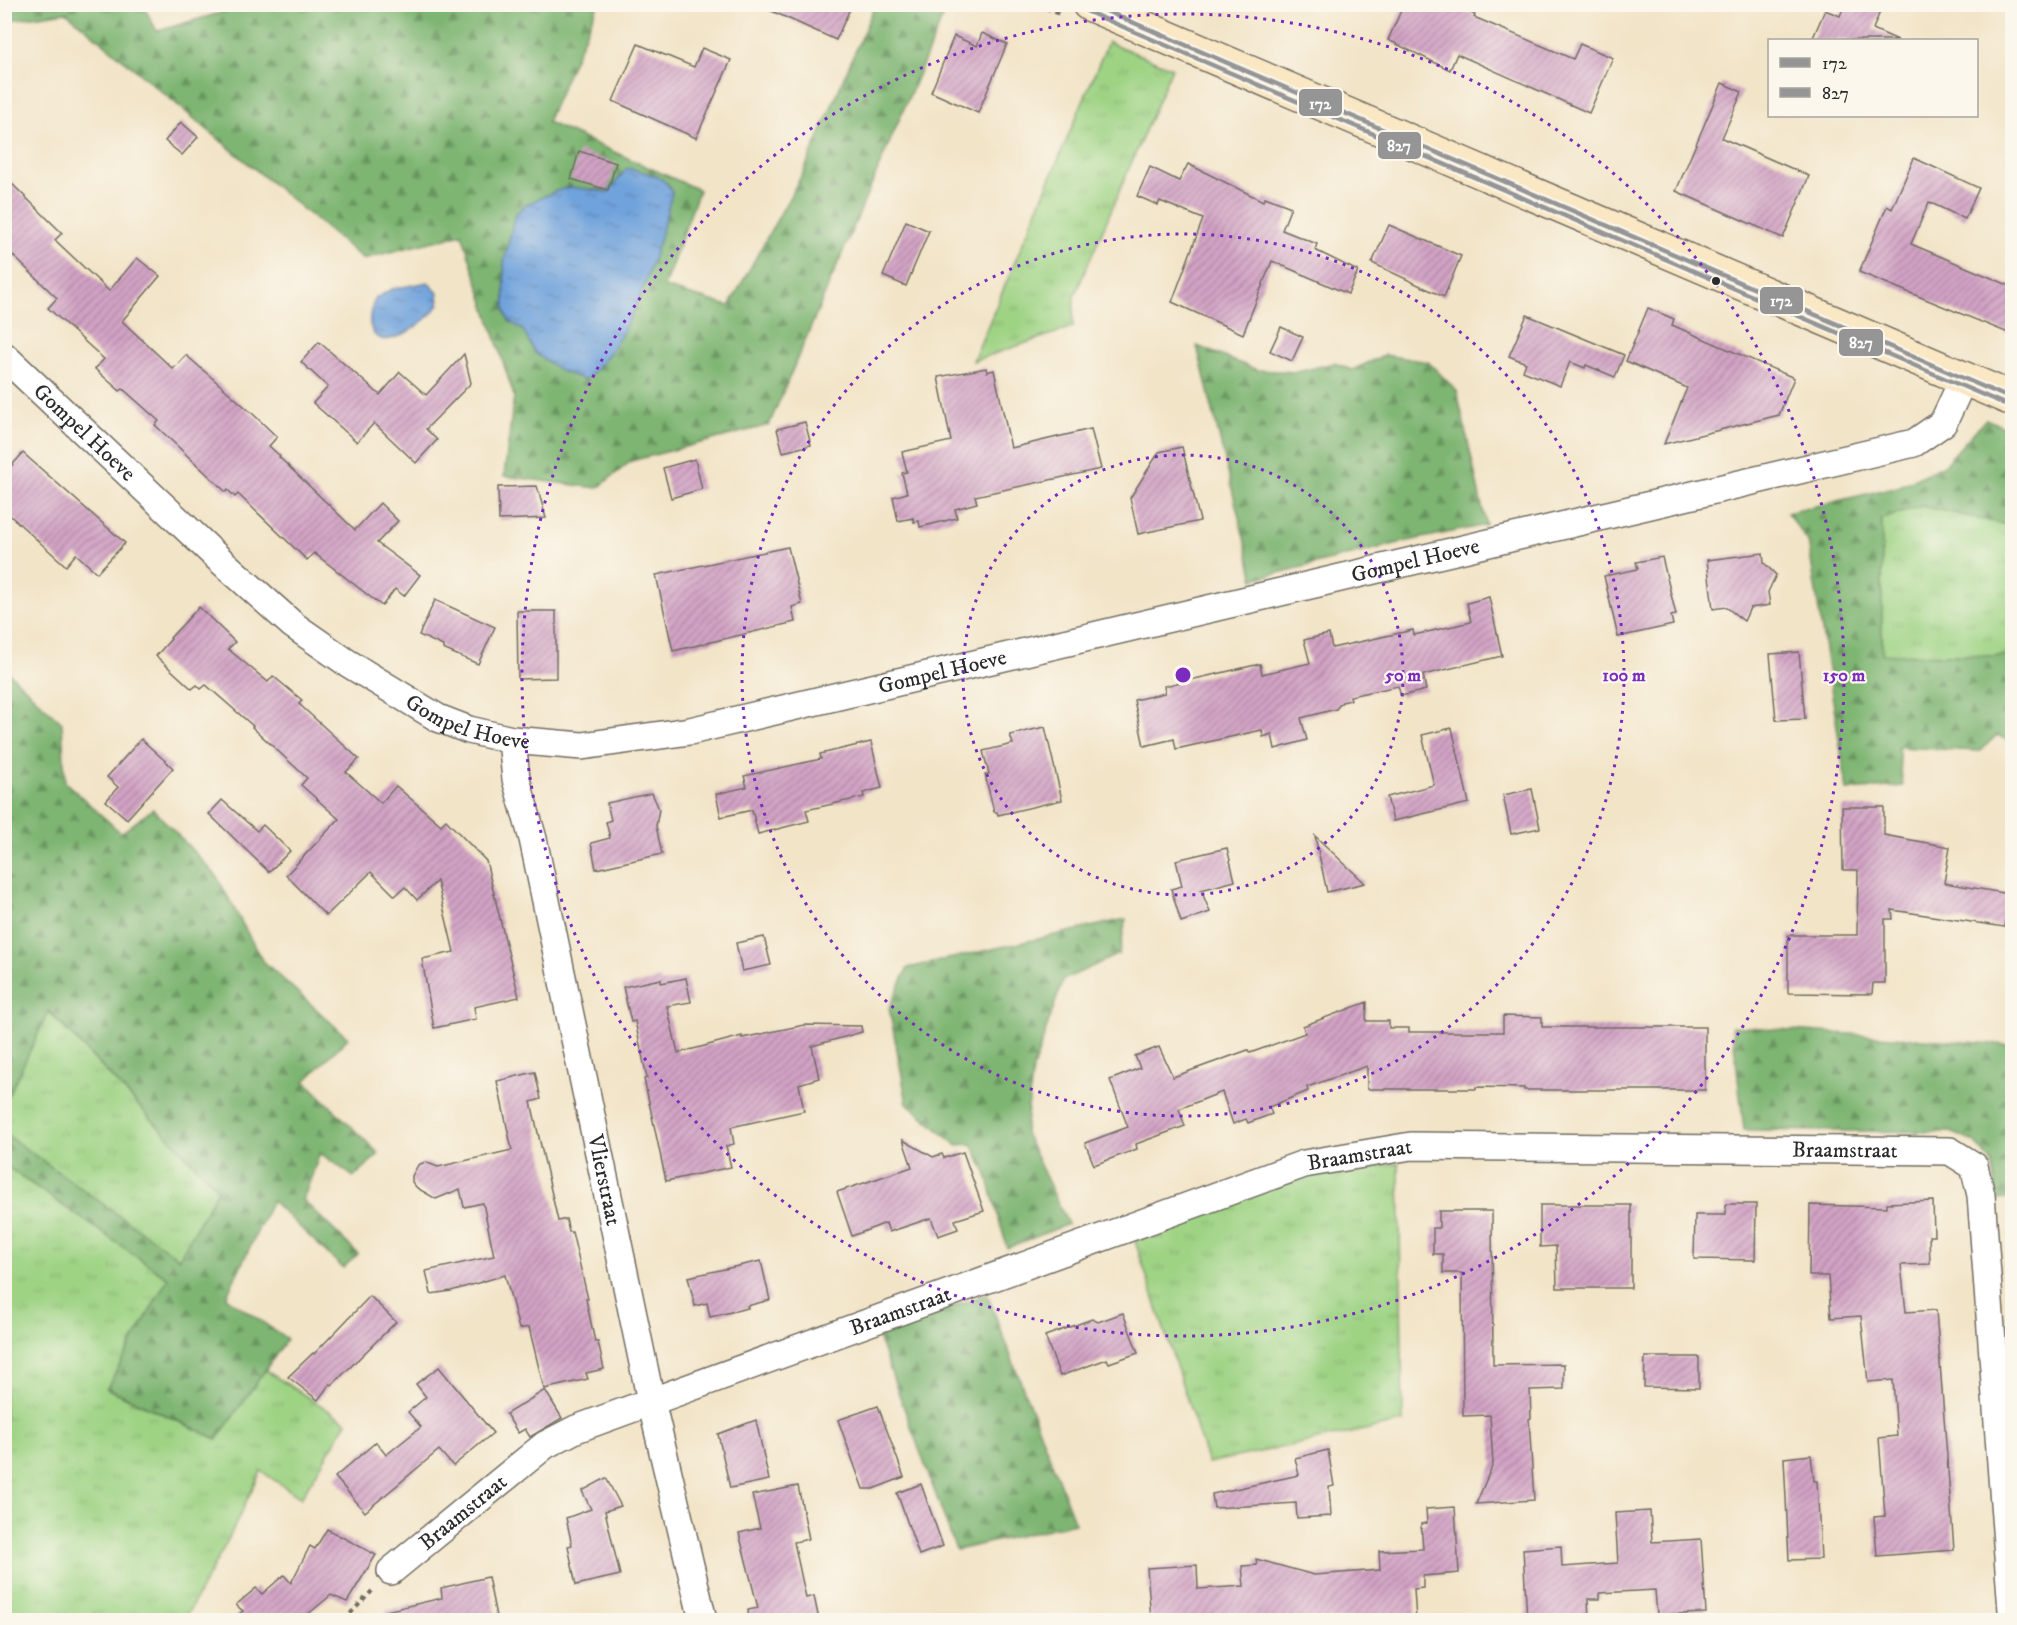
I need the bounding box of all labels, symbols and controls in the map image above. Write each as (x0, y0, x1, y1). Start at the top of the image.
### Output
legend (1768, 39, 1978, 117)
text: 172 (1822, 53, 1847, 75)
text: 827 (1822, 83, 1849, 105)
line badge: 172 (1298, 88, 1343, 117)
text: 172 (1309, 94, 1332, 114)
line badge: 827 (1377, 131, 1422, 160)
text: 827 (1387, 136, 1411, 156)
unlabelled marker (1710, 275, 1722, 287)
line badge: 172 (1759, 286, 1804, 315)
text: 172 (1770, 291, 1793, 311)
line badge: 827 (1838, 328, 1884, 357)
text: 827 (1849, 333, 1873, 353)
street label: Gompel Hoeve (28, 377, 142, 487)
street label: Gompel Hoeve (1349, 532, 1482, 588)
street label: Gompel Hoeve (875, 644, 1009, 700)
centre of rings (1173, 665, 1193, 685)
text: 50 m (1384, 665, 1421, 687)
text: 100 m (1602, 665, 1646, 687)
text: 150 m (1823, 665, 1866, 687)
street label: Gompel Hoeve (401, 688, 531, 755)
street label: Vlierstraat (582, 1131, 627, 1228)
street label: Braamstraat (1305, 1133, 1414, 1177)
street label: Braamstraat (1792, 1136, 1898, 1164)
street label: Braamstraat (846, 1280, 955, 1342)
street label: Braamstraat (414, 1468, 512, 1556)

